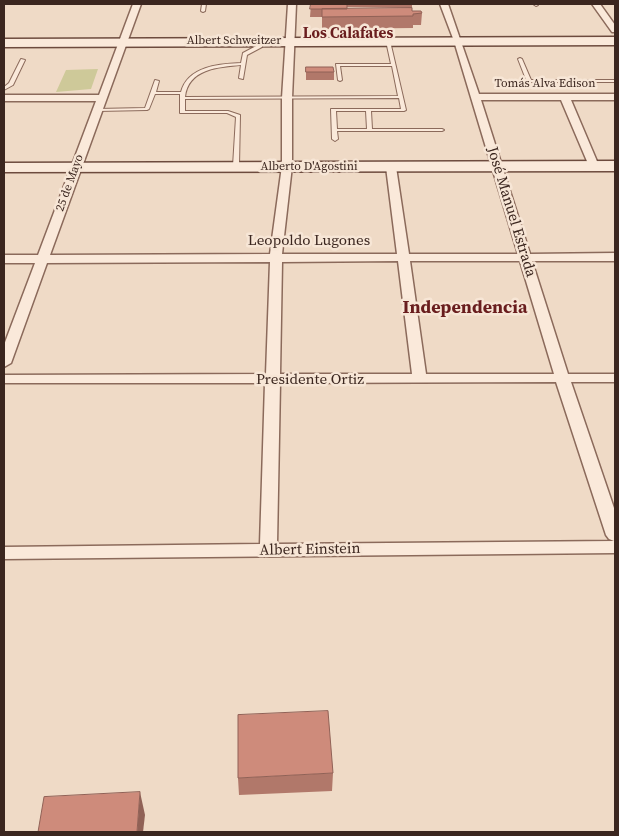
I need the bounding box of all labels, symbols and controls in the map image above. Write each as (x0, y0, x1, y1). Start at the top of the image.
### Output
district label: Los Calafates (303, 25, 393, 43)
street label: Albert Schweitzer (187, 34, 281, 48)
street label: Tomás Alva Edison (495, 77, 595, 91)
street label: José Manuel Estrada (483, 145, 539, 279)
street label: 25 de Mayo (53, 153, 87, 213)
street label: Alberto D'Agostini (260, 160, 358, 174)
street label: Leopoldo Lugones (248, 232, 370, 250)
district label: Independencia (402, 297, 528, 319)
street label: Presidente Ortiz (256, 371, 364, 389)
street label: Albert Einstein (259, 540, 361, 560)

